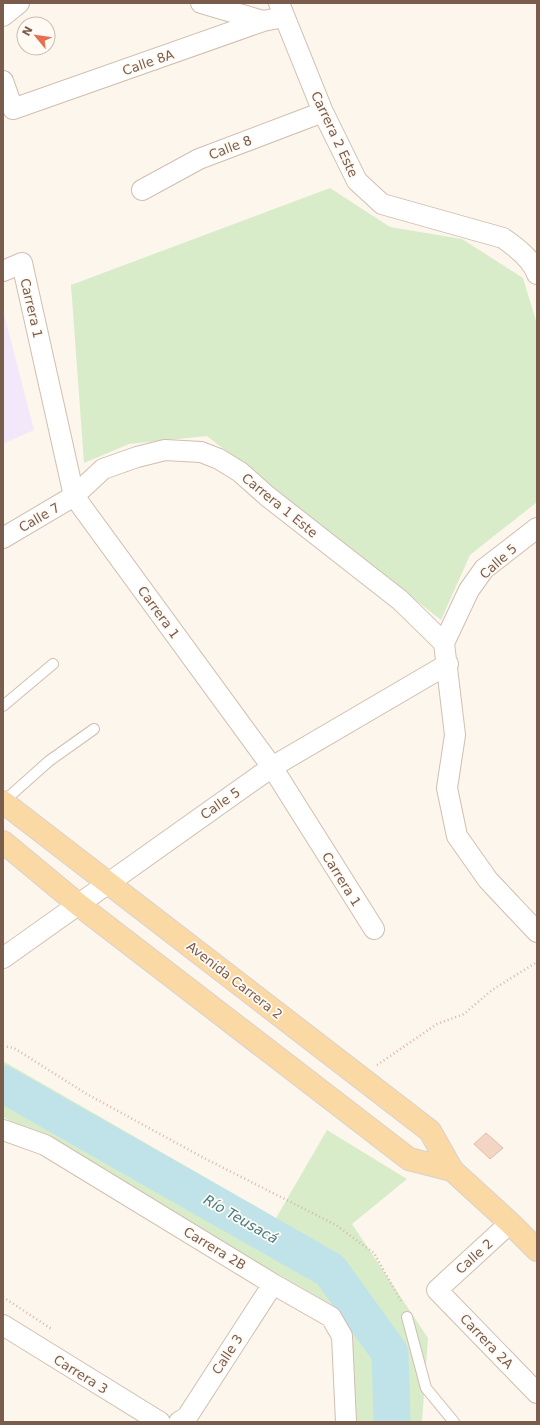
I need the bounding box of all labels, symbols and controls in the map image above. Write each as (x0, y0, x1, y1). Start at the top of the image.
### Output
north arrow (16, 16, 56, 56)
text: N (20, 24, 36, 39)
street label: Calle 8A (120, 47, 176, 78)
street label: Carrera 2 Este (308, 89, 361, 180)
street label: Calle 8 (207, 132, 254, 162)
street label: Carrera 1 (17, 277, 46, 339)
street label: Carrera 1 Este (239, 470, 321, 541)
street label: Calle 7 (16, 500, 62, 535)
street label: Calle 5 (477, 541, 520, 582)
street label: Carrera 1 (135, 583, 183, 641)
street label: Calle 5 (198, 784, 243, 822)
street label: Carrera 1 (319, 849, 364, 909)
street label: Avenida Carrera 2 (184, 938, 285, 1022)
water label: Río Teusacá (201, 1191, 281, 1247)
street label: Carrera 2B (181, 1224, 249, 1273)
street label: Calle 2 (453, 1236, 496, 1277)
street label: Carrera 2A (457, 1311, 516, 1372)
street label: Calle 3 (209, 1331, 246, 1377)
street label: Carrera 3 (51, 1352, 111, 1397)

